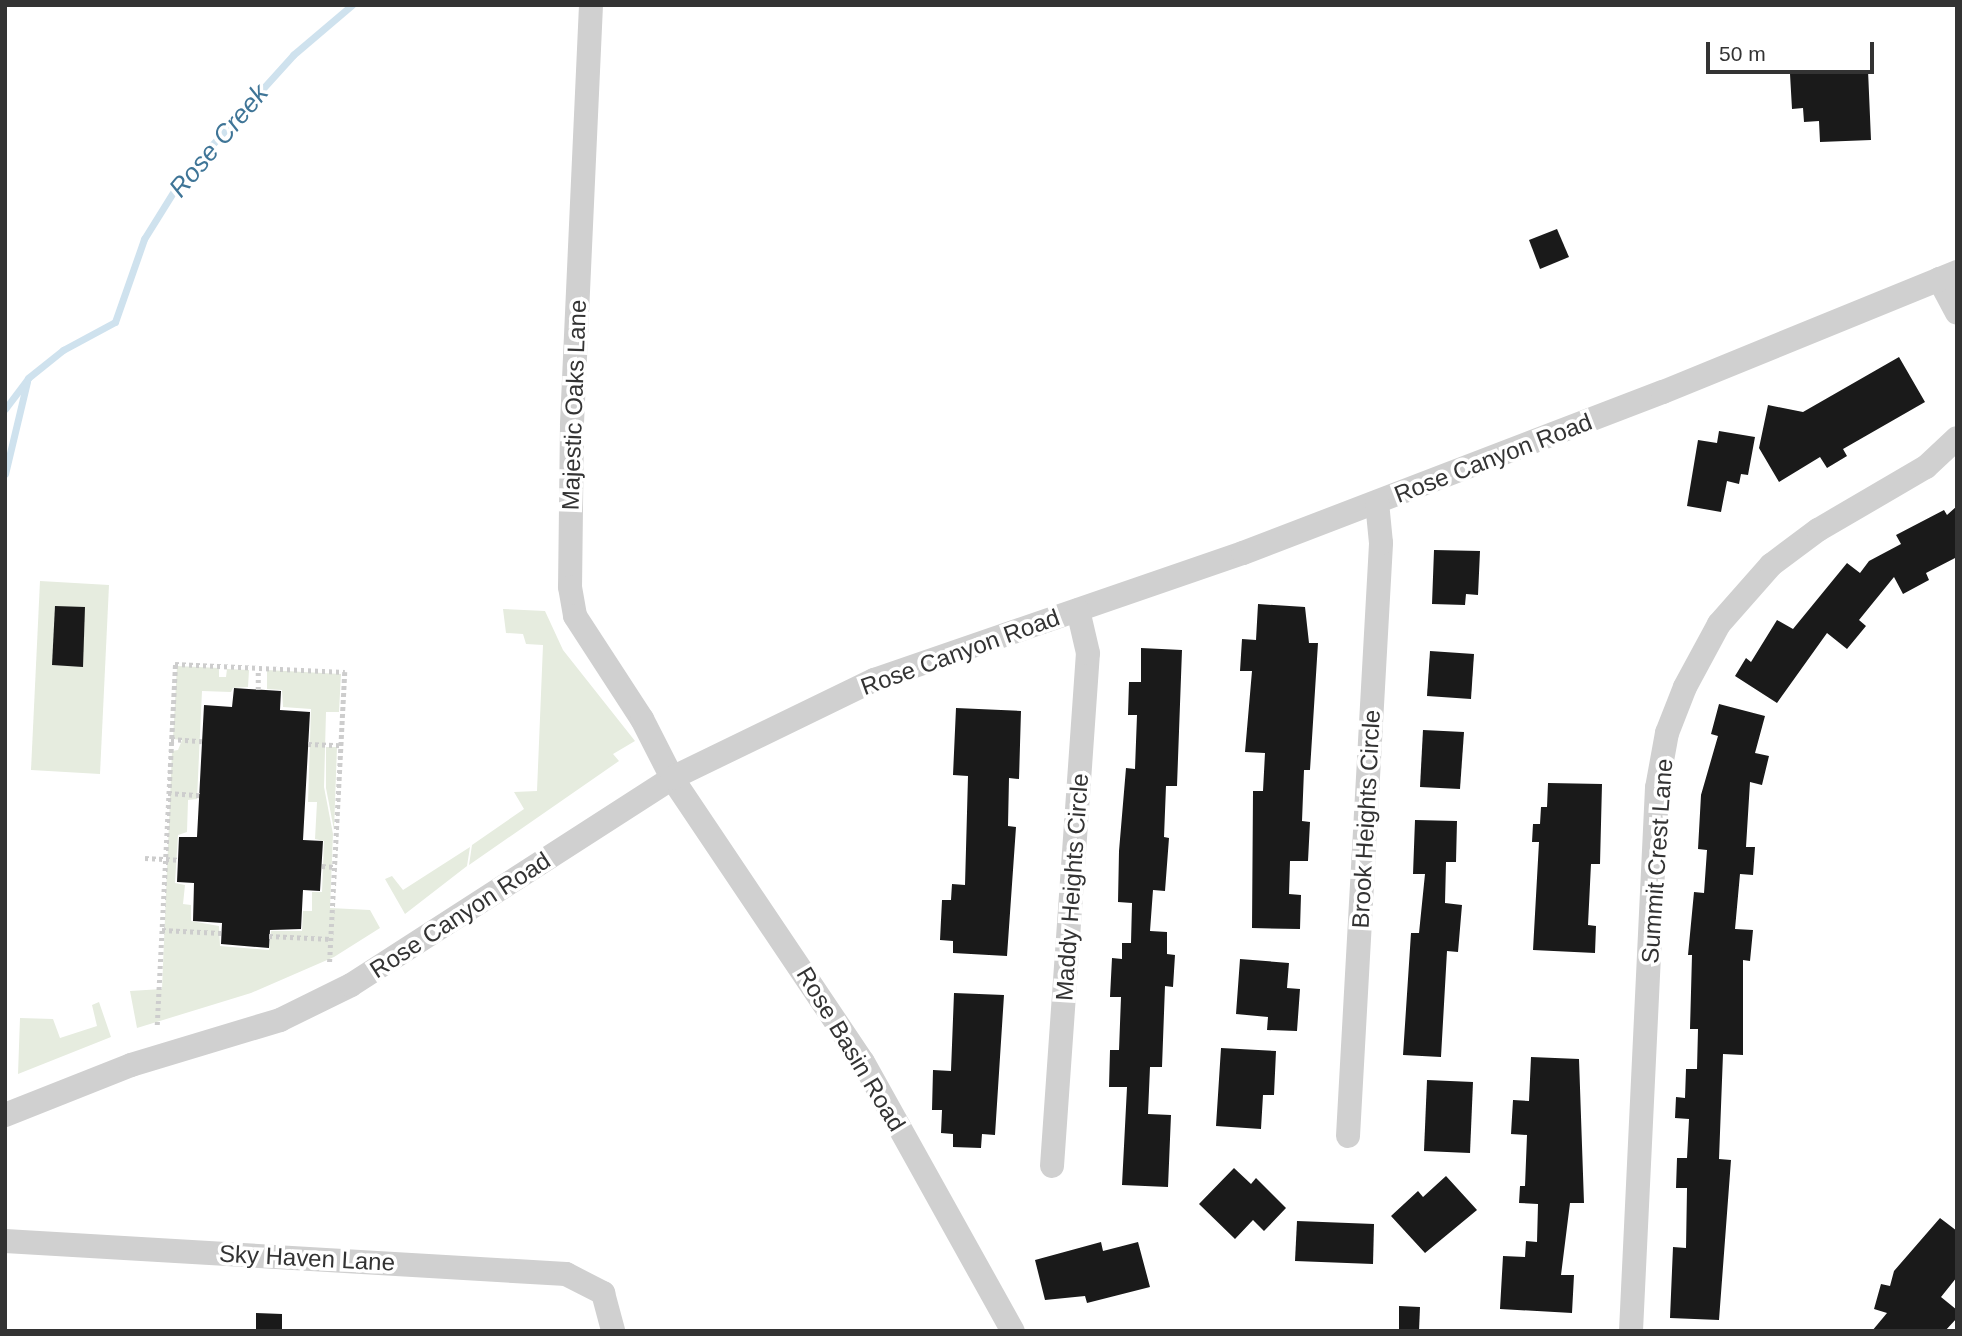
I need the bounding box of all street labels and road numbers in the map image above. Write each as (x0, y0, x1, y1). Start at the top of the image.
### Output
street label: Majestic Oaks Lane (556, 299, 592, 511)
street label: Rose Canyon Road (1390, 407, 1596, 509)
street label: Rose Canyon Road (857, 603, 1063, 701)
street label: Brook Heights Circle (1346, 709, 1386, 929)
street label: Summit Crest Lane (1635, 758, 1679, 964)
street label: Maddy Heights Circle (1050, 772, 1094, 1002)
street label: Rose Canyon Road (364, 846, 556, 984)
street label: Rose Basin Road (791, 962, 911, 1136)
street label: Sky Haven Lane (218, 1239, 396, 1277)

